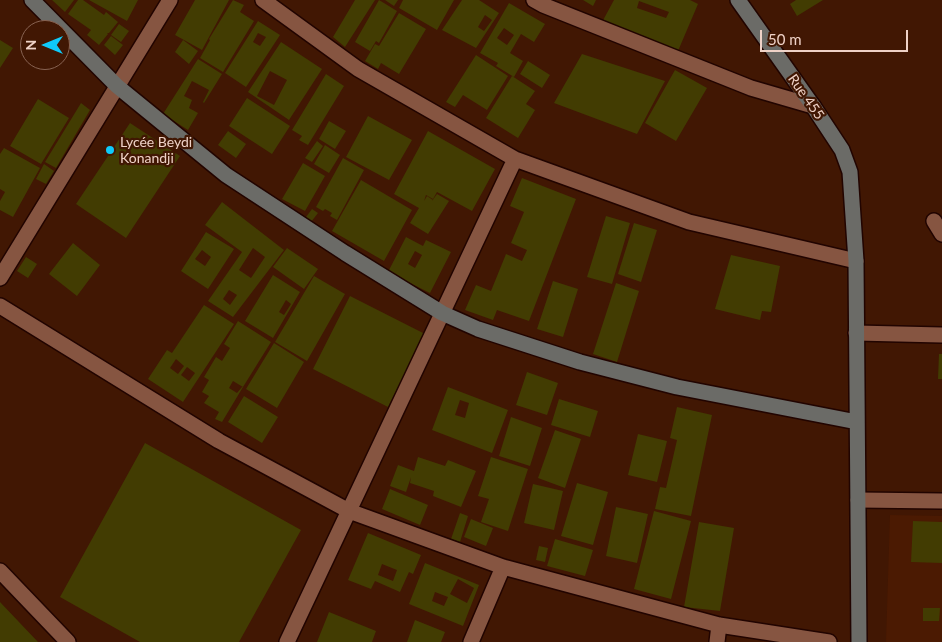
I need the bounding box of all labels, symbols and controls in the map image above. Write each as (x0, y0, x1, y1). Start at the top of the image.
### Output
north arrow (20, 20, 70, 70)
scale bar (762, 20, 910, 52)
text: 50 m (768, 30, 802, 48)
text: N (22, 40, 39, 50)
street label: Rue 455 (784, 71, 828, 123)
place label: Lycée Beydi Konandji (120, 134, 192, 166)
marker: Lycée Beydi Konandji (104, 144, 116, 156)

